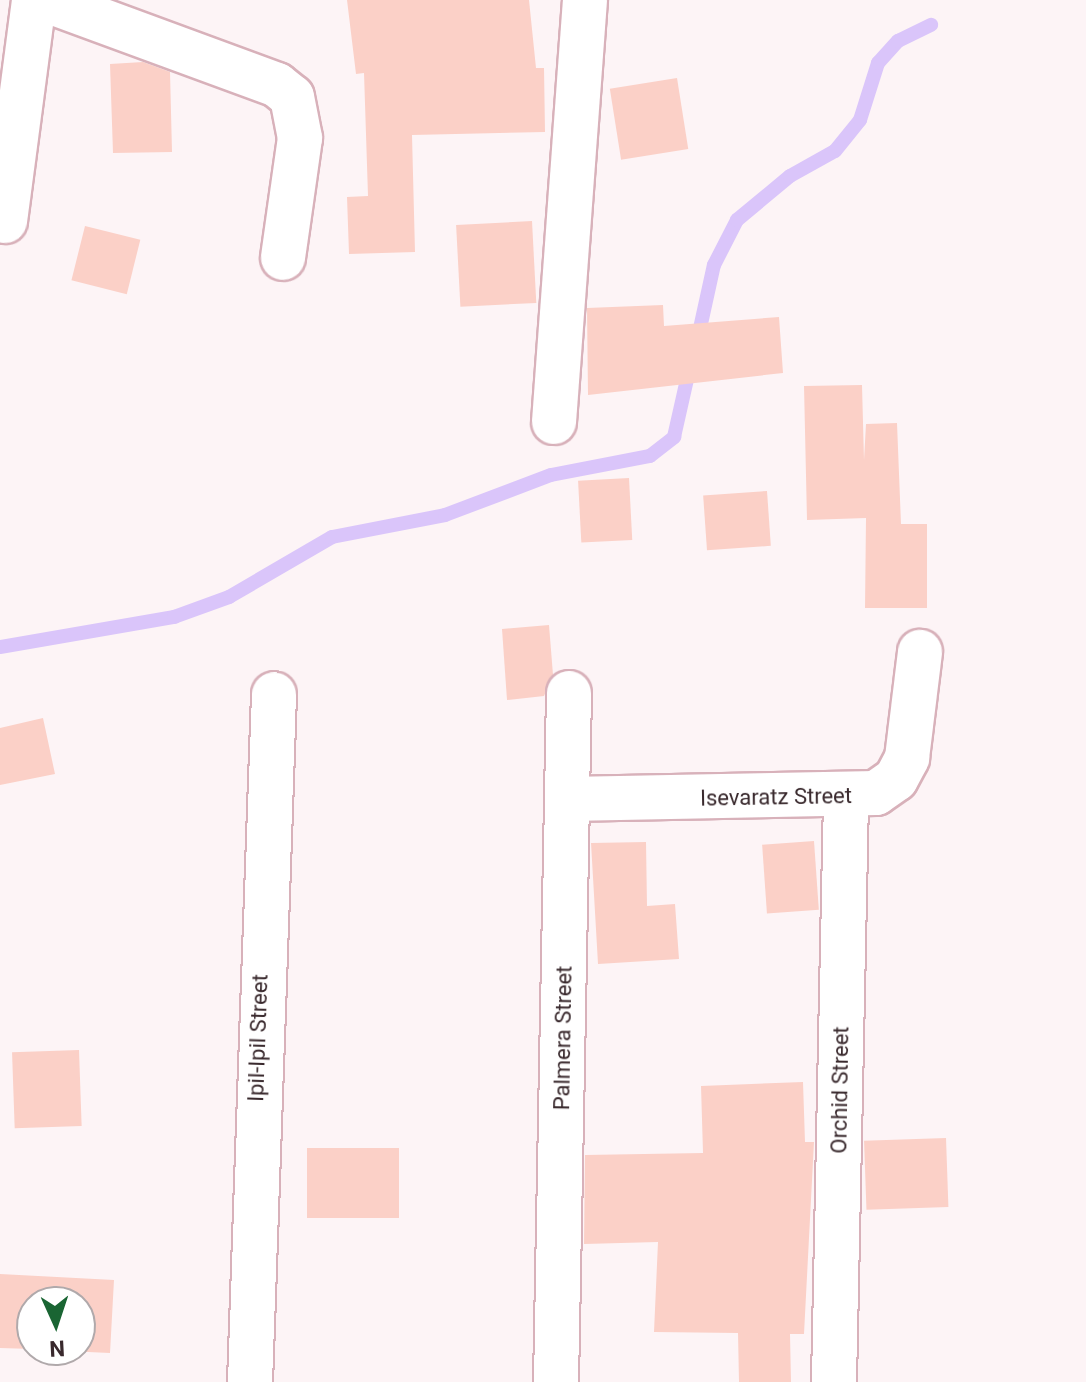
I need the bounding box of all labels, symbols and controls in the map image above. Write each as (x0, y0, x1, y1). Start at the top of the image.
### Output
street label: Isevaratz Street (700, 782, 852, 812)
street label: Palmera Street (549, 966, 577, 1110)
street label: Ipil-Ipil Street (243, 974, 273, 1102)
street label: Orchid Street (826, 1026, 854, 1154)
north arrow (16, 1286, 96, 1366)
text: N (49, 1336, 66, 1361)

